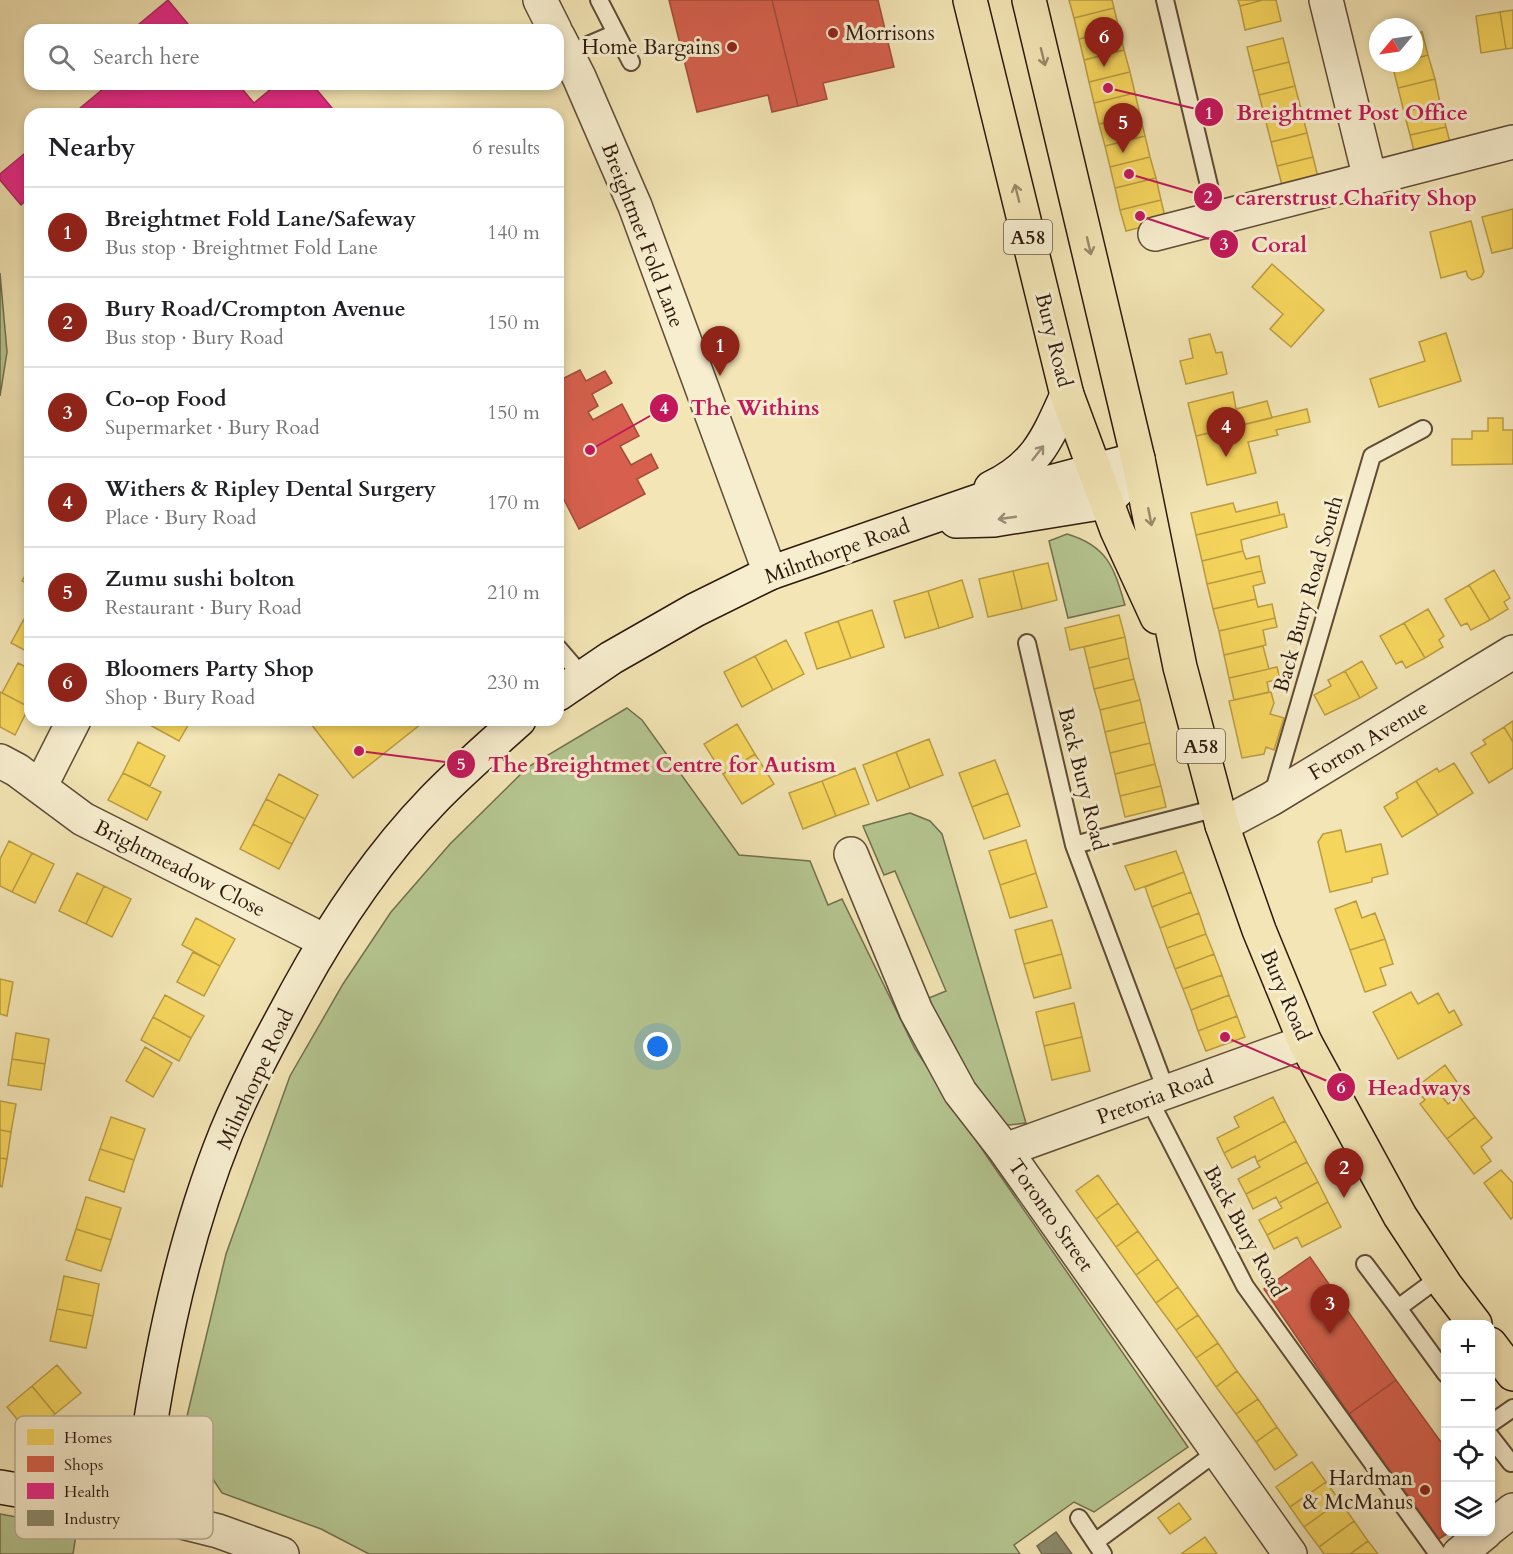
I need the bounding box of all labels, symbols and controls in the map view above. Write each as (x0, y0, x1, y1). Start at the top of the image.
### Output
pin: 6 (1084, 17, 1124, 67)
north arrow (1369, 18, 1423, 72)
place label: Morrisons (845, 19, 935, 48)
search box (24, 24, 564, 90)
marker: Morrisons (826, 26, 840, 40)
place label: Home Bargains (581, 33, 720, 62)
marker: Home Bargains (725, 40, 739, 54)
icon: search (45, 41, 78, 74)
text: Search here (93, 42, 200, 72)
one-way arrow (1037, 47, 1049, 66)
callout: Breightmet Post Office (1194, 92, 1479, 132)
text: Breightmet Post Office (1236, 98, 1468, 128)
text: 1 (1204, 101, 1214, 126)
pin: 5 (1104, 104, 1142, 153)
text: Nearby (48, 130, 136, 165)
text: 6 results (472, 134, 540, 161)
street label: Breightmet Fold Lane (594, 139, 691, 332)
callout: carerstrust Charity Shop (1193, 177, 1489, 217)
text: carerstrust Charity Shop (1235, 183, 1477, 213)
one-way arrow (1011, 184, 1023, 203)
text: 2 (1203, 185, 1213, 210)
text: Breightmet Fold Lane/Safeway (105, 204, 416, 234)
text: 1 (62, 219, 73, 246)
text: 140 m (487, 219, 540, 246)
road number: A58 (1004, 220, 1052, 254)
callout: Coral (1209, 224, 1319, 264)
text: Coral (1251, 230, 1308, 260)
text: 3 (1219, 232, 1229, 257)
text: Bus stop · Breightmet Fold Lane (105, 234, 378, 261)
one-way arrow (1083, 237, 1095, 256)
street label: Bury Road (1028, 290, 1079, 390)
text: Bury Road/Crompton Avenue (105, 294, 406, 324)
text: 2 (62, 309, 73, 336)
text: 150 m (487, 309, 540, 336)
text: Bus stop · Bury Road (105, 324, 284, 351)
pin: 1 (700, 326, 740, 376)
text: Co-op Food (105, 384, 227, 414)
callout: The Withins (649, 388, 832, 428)
text: The Withins (691, 393, 819, 423)
text: 4 (659, 396, 669, 421)
text: 3 (62, 399, 73, 426)
text: 150 m (487, 399, 540, 426)
pin: 4 (1206, 408, 1246, 457)
text: Supermarket · Bury Road (105, 414, 320, 441)
one-way arrow (1032, 445, 1045, 461)
text: Withers & Ripley Dental Surgery (105, 474, 436, 504)
text: 4 (62, 489, 73, 516)
text: 170 m (487, 489, 540, 516)
street label: Back Bury Road South (1267, 492, 1351, 696)
text: Place · Bury Road (105, 504, 256, 531)
one-way arrow (1145, 506, 1156, 526)
street label: Milnthorpe Road (760, 512, 914, 591)
one-way arrow (998, 513, 1018, 524)
text: Zumu sushi bolton (105, 564, 295, 594)
text: 5 (62, 579, 73, 606)
text: 210 m (487, 579, 540, 606)
text: Restaurant · Bury Road (105, 594, 302, 621)
text: Bloomers Party Shop (105, 654, 314, 684)
text: 6 (62, 669, 73, 696)
text: 230 m (487, 669, 540, 696)
text: Shop · Bury Road (105, 684, 255, 711)
street label: Forton Avenue (1303, 693, 1433, 788)
street label: Back Bury Road (1051, 705, 1114, 854)
road number: A58 (1177, 729, 1225, 763)
callout: The Breightmet Centre for Autism (446, 744, 849, 784)
text: The Breightmet Centre for Autism (488, 750, 837, 780)
text: 5 (456, 752, 466, 777)
street label: Brightmeadow Close (89, 813, 270, 924)
street label: Bury Road (1253, 945, 1318, 1045)
street label: Milnthorpe Road (210, 1004, 301, 1155)
your location (643, 1032, 672, 1061)
street label: Pretoria Road (1093, 1063, 1217, 1132)
callout: Headways (1326, 1067, 1483, 1107)
text: Headways (1367, 1073, 1471, 1103)
text: 6 (1336, 1075, 1346, 1100)
pin: 2 (1324, 1148, 1364, 1198)
street label: Toronto Street (1001, 1153, 1100, 1278)
street label: Back Bury Road (1196, 1160, 1293, 1302)
pin: 3 (1310, 1284, 1350, 1334)
map controls (1441, 1320, 1495, 1536)
button: + (1441, 1320, 1495, 1374)
button: − (1441, 1374, 1495, 1428)
legend (15, 1416, 213, 1539)
text: Homes (64, 1427, 112, 1449)
button: locate (1441, 1428, 1495, 1482)
text: Shops (64, 1454, 103, 1476)
place label: Hardman & McManus (1303, 1464, 1413, 1517)
text: Health (64, 1481, 110, 1503)
button: layers (1441, 1482, 1495, 1536)
marker: Hardman & McManus (1418, 1483, 1432, 1497)
text: Industry (64, 1508, 121, 1530)

